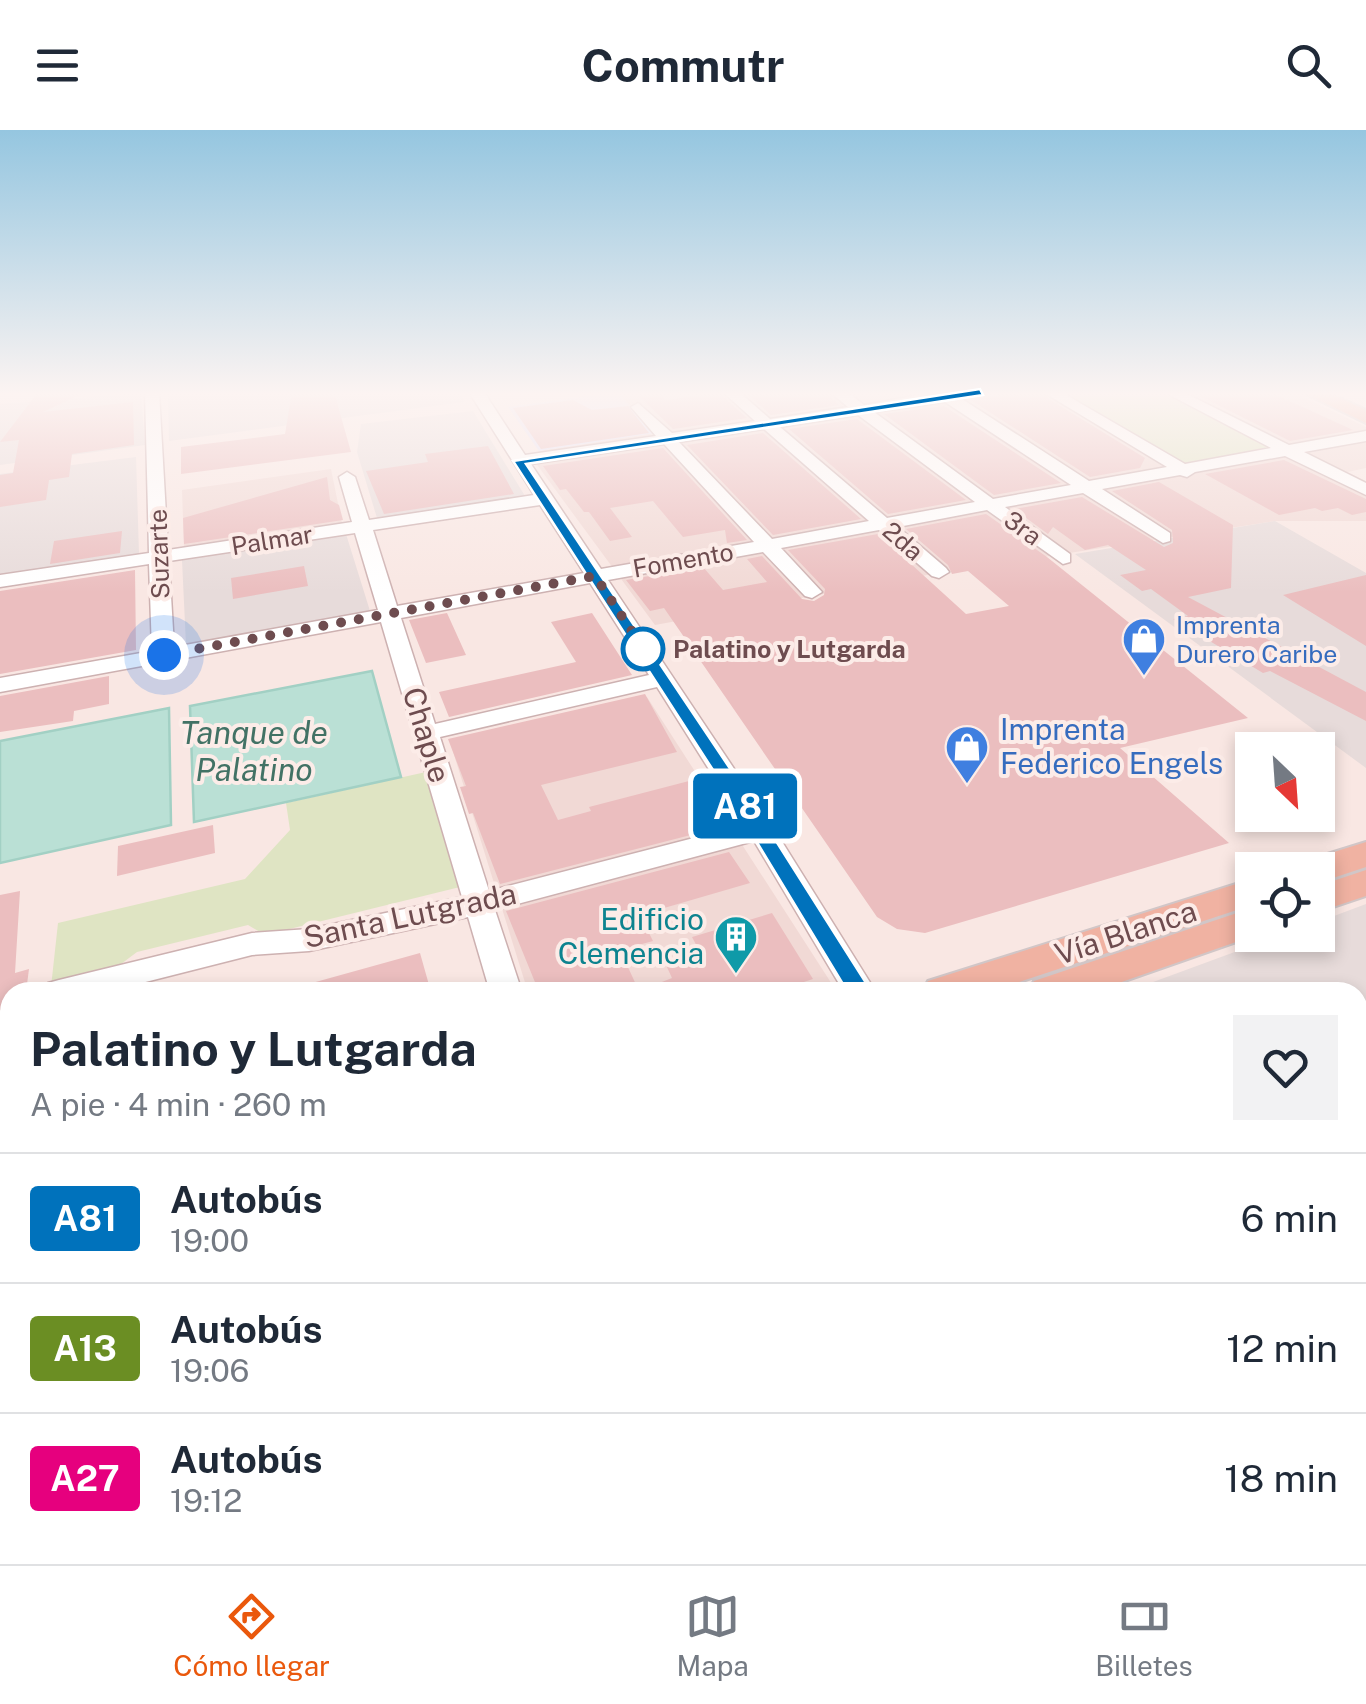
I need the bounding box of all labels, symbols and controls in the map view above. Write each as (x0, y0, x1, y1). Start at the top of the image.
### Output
icon: menu (30, 38, 85, 93)
icon: search (1281, 38, 1336, 93)
text: Commutr (582, 39, 784, 92)
street label: 3ra (998, 504, 1048, 552)
street label: Suzarte (142, 508, 176, 600)
street label: 2da (877, 515, 929, 567)
street label: Palmar (229, 519, 315, 561)
street label: Fomento (630, 536, 736, 584)
place label: Imprenta Durero Caribe (1176, 610, 1337, 669)
shop icon: Imprenta Durero Caribe (1121, 616, 1167, 677)
marker: Palatino y Lutgarda (622, 628, 664, 670)
your location (139, 630, 189, 680)
place label: Palatino y Lutgarda (673, 634, 906, 664)
street label: Chaple (395, 683, 458, 787)
place label: Imprenta Federico Engels (1000, 711, 1223, 781)
water label: Tanque de Palatino (180, 714, 328, 788)
shop icon: Imprenta Federico Engels (944, 724, 990, 785)
north arrow (1235, 732, 1335, 832)
map controls (1235, 732, 1335, 952)
line badge: A81 (688, 774, 802, 838)
text: A81 (713, 786, 777, 827)
button: locate (1235, 852, 1335, 952)
street label: Santa Lutgrada (300, 875, 519, 955)
street label: Vía Blanca (1050, 892, 1201, 972)
place label: Edificio Clemencia (558, 901, 704, 971)
building icon: Edificio Clemencia (713, 914, 759, 975)
button: heart (1233, 1015, 1338, 1120)
text: Palatino y Lutgarda (30, 1020, 477, 1077)
text: A pie · 4 min · 260 m (30, 1086, 327, 1123)
text: Autobús (170, 1177, 322, 1222)
text: 6 min (1241, 1196, 1338, 1241)
text: A81 (53, 1198, 117, 1239)
text: 19:00 (170, 1222, 249, 1259)
text: Autobús (170, 1307, 322, 1352)
text: 12 min (1226, 1326, 1338, 1371)
text: A13 (53, 1328, 117, 1369)
text: 19:06 (170, 1352, 250, 1389)
text: Autobús (170, 1437, 322, 1482)
text: 18 min (1224, 1456, 1338, 1501)
text: A27 (50, 1458, 120, 1499)
text: 19:12 (170, 1482, 242, 1519)
tab: Cómo llegar (173, 1589, 330, 1682)
tab: Mapa (677, 1589, 749, 1682)
tab: Billetes (1095, 1589, 1193, 1682)

